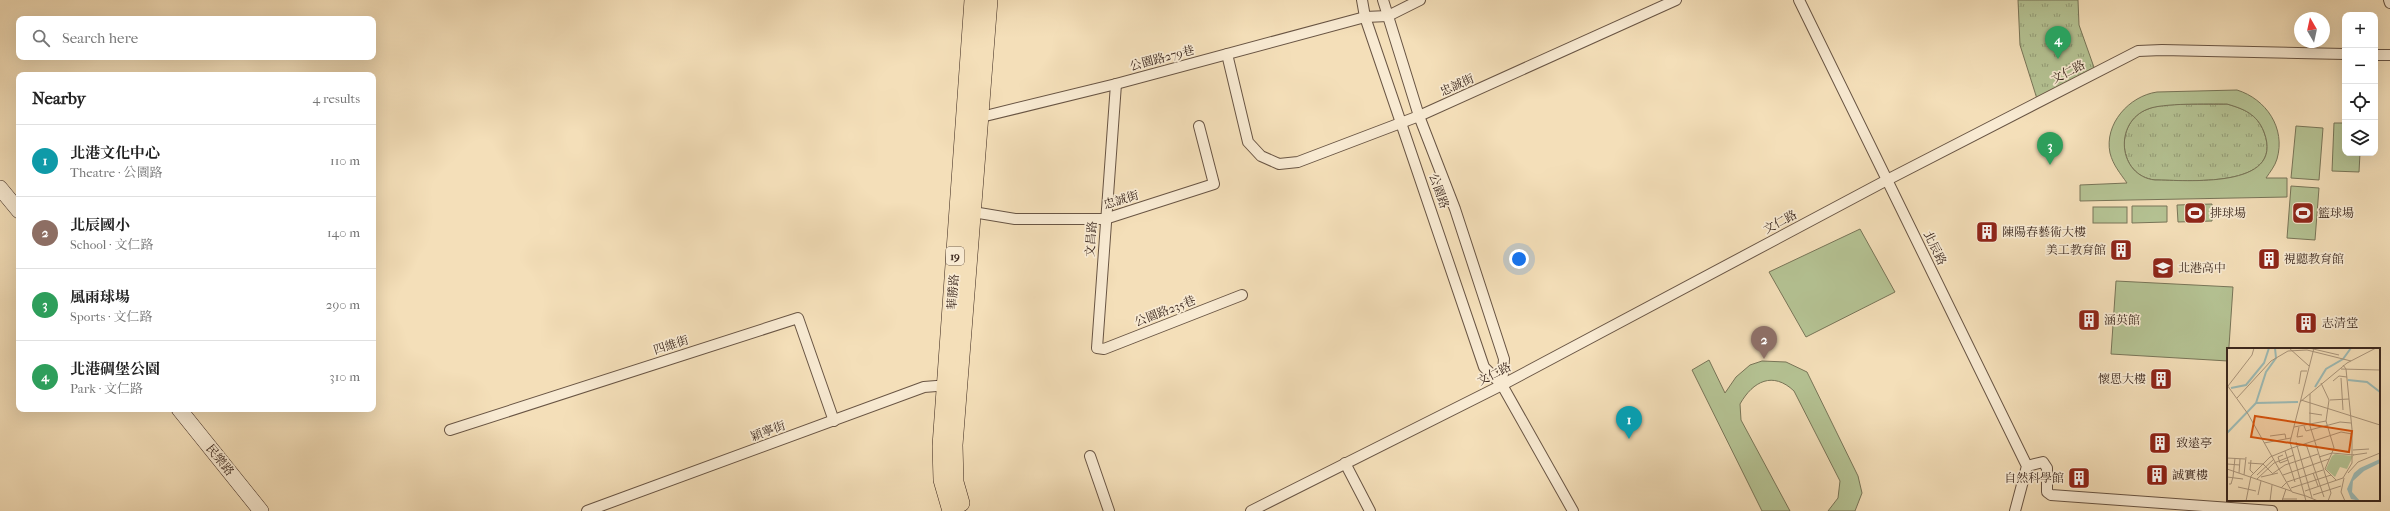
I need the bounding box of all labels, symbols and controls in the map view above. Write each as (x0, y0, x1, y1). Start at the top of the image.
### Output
north arrow (2294, 12, 2330, 48)
map controls (2342, 12, 2378, 156)
button: + (2342, 12, 2378, 48)
search box (16, 16, 376, 60)
pin: 4 (2045, 26, 2071, 59)
icon: search (30, 27, 52, 49)
text: Search here (62, 29, 138, 47)
street label: 公園路279巷 (1128, 43, 1196, 73)
button: − (2342, 48, 2378, 84)
street label: 文仁路 (2049, 58, 2087, 86)
street label: 忠誠街 (1438, 71, 1477, 99)
button: locate (2342, 84, 2378, 120)
text: Nearby (32, 88, 86, 108)
text: 4 results (313, 91, 360, 106)
button: layers (2342, 120, 2378, 156)
pin: 3 (2037, 132, 2063, 165)
text: 北港文化中心 (70, 144, 160, 162)
text: 1 (43, 153, 47, 168)
text: 110 m (330, 153, 360, 168)
text: Theatre · 公園路 (70, 165, 162, 180)
street label: 公園路 (1427, 172, 1451, 210)
street label: 忠誠街 (1102, 188, 1141, 212)
sports icon: 排球場 (2182, 200, 2208, 226)
sports icon: 籃球場 (2290, 200, 2316, 226)
place label: 排球場 (2210, 206, 2246, 220)
place label: 籃球場 (2318, 206, 2354, 220)
street label: 文仁路 (1761, 207, 1799, 237)
text: 北辰國小 (70, 216, 130, 234)
building icon: 陳陽春藝術大樓 (1974, 219, 2000, 245)
street label: 文昌路 (1083, 221, 1099, 257)
text: 2 (42, 225, 48, 240)
text: 140 m (327, 225, 360, 240)
place label: 陳陽春藝術大樓 (2002, 225, 2086, 239)
street label: 北辰路 (1921, 229, 1949, 267)
text: School · 文仁路 (70, 237, 154, 252)
building icon: 美工教育館 (2108, 237, 2134, 263)
place label: 美工教育館 (2046, 243, 2106, 257)
building icon: 視聽教育館 (2256, 246, 2282, 272)
road number: 19 (946, 247, 964, 265)
your location (1509, 249, 1529, 269)
place label: 視聽教育館 (2284, 252, 2344, 266)
school or university icon: 北港高中 (2150, 255, 2176, 281)
place label: 北港高中 (2178, 261, 2226, 275)
street label: 華勝路 (945, 274, 961, 310)
text: 風雨球場 (70, 288, 130, 306)
street label: 公園路235巷 (1132, 293, 1198, 329)
text: 3 (42, 297, 48, 312)
text: 290 m (326, 297, 360, 312)
building icon: 涵英館 (2076, 307, 2102, 333)
text: Sports · 文仁路 (70, 309, 153, 324)
building icon: 志清堂 (2293, 310, 2319, 336)
place label: 涵英館 (2104, 313, 2140, 327)
place label: 志清堂 (2322, 316, 2358, 330)
pin: 2 (1751, 326, 1777, 359)
street label: 四維街 (652, 332, 691, 357)
inset map (2227, 348, 2380, 501)
text: 北港碉堡公園 (70, 360, 160, 378)
street label: 文仁路 (1475, 360, 1513, 388)
building icon: 懷恩大樓 (2148, 366, 2174, 392)
text: 4 (41, 369, 49, 384)
text: 310 m (329, 369, 360, 384)
place label: 懷恩大樓 (2098, 372, 2146, 386)
text: Park · 文仁路 (70, 381, 143, 396)
pin: 1 (1616, 406, 1642, 439)
street label: 穎寧街 (749, 418, 788, 444)
building icon: 致遠亭 (2147, 430, 2173, 456)
place label: 致遠亭 (2176, 436, 2212, 450)
street label: 民樂路 (203, 442, 237, 478)
building icon: 誠實樓 (2144, 462, 2170, 488)
building icon: 自然科學館 (2066, 465, 2092, 491)
place label: 誠實樓 (2172, 468, 2208, 482)
place label: 自然科學館 (2004, 471, 2064, 485)

